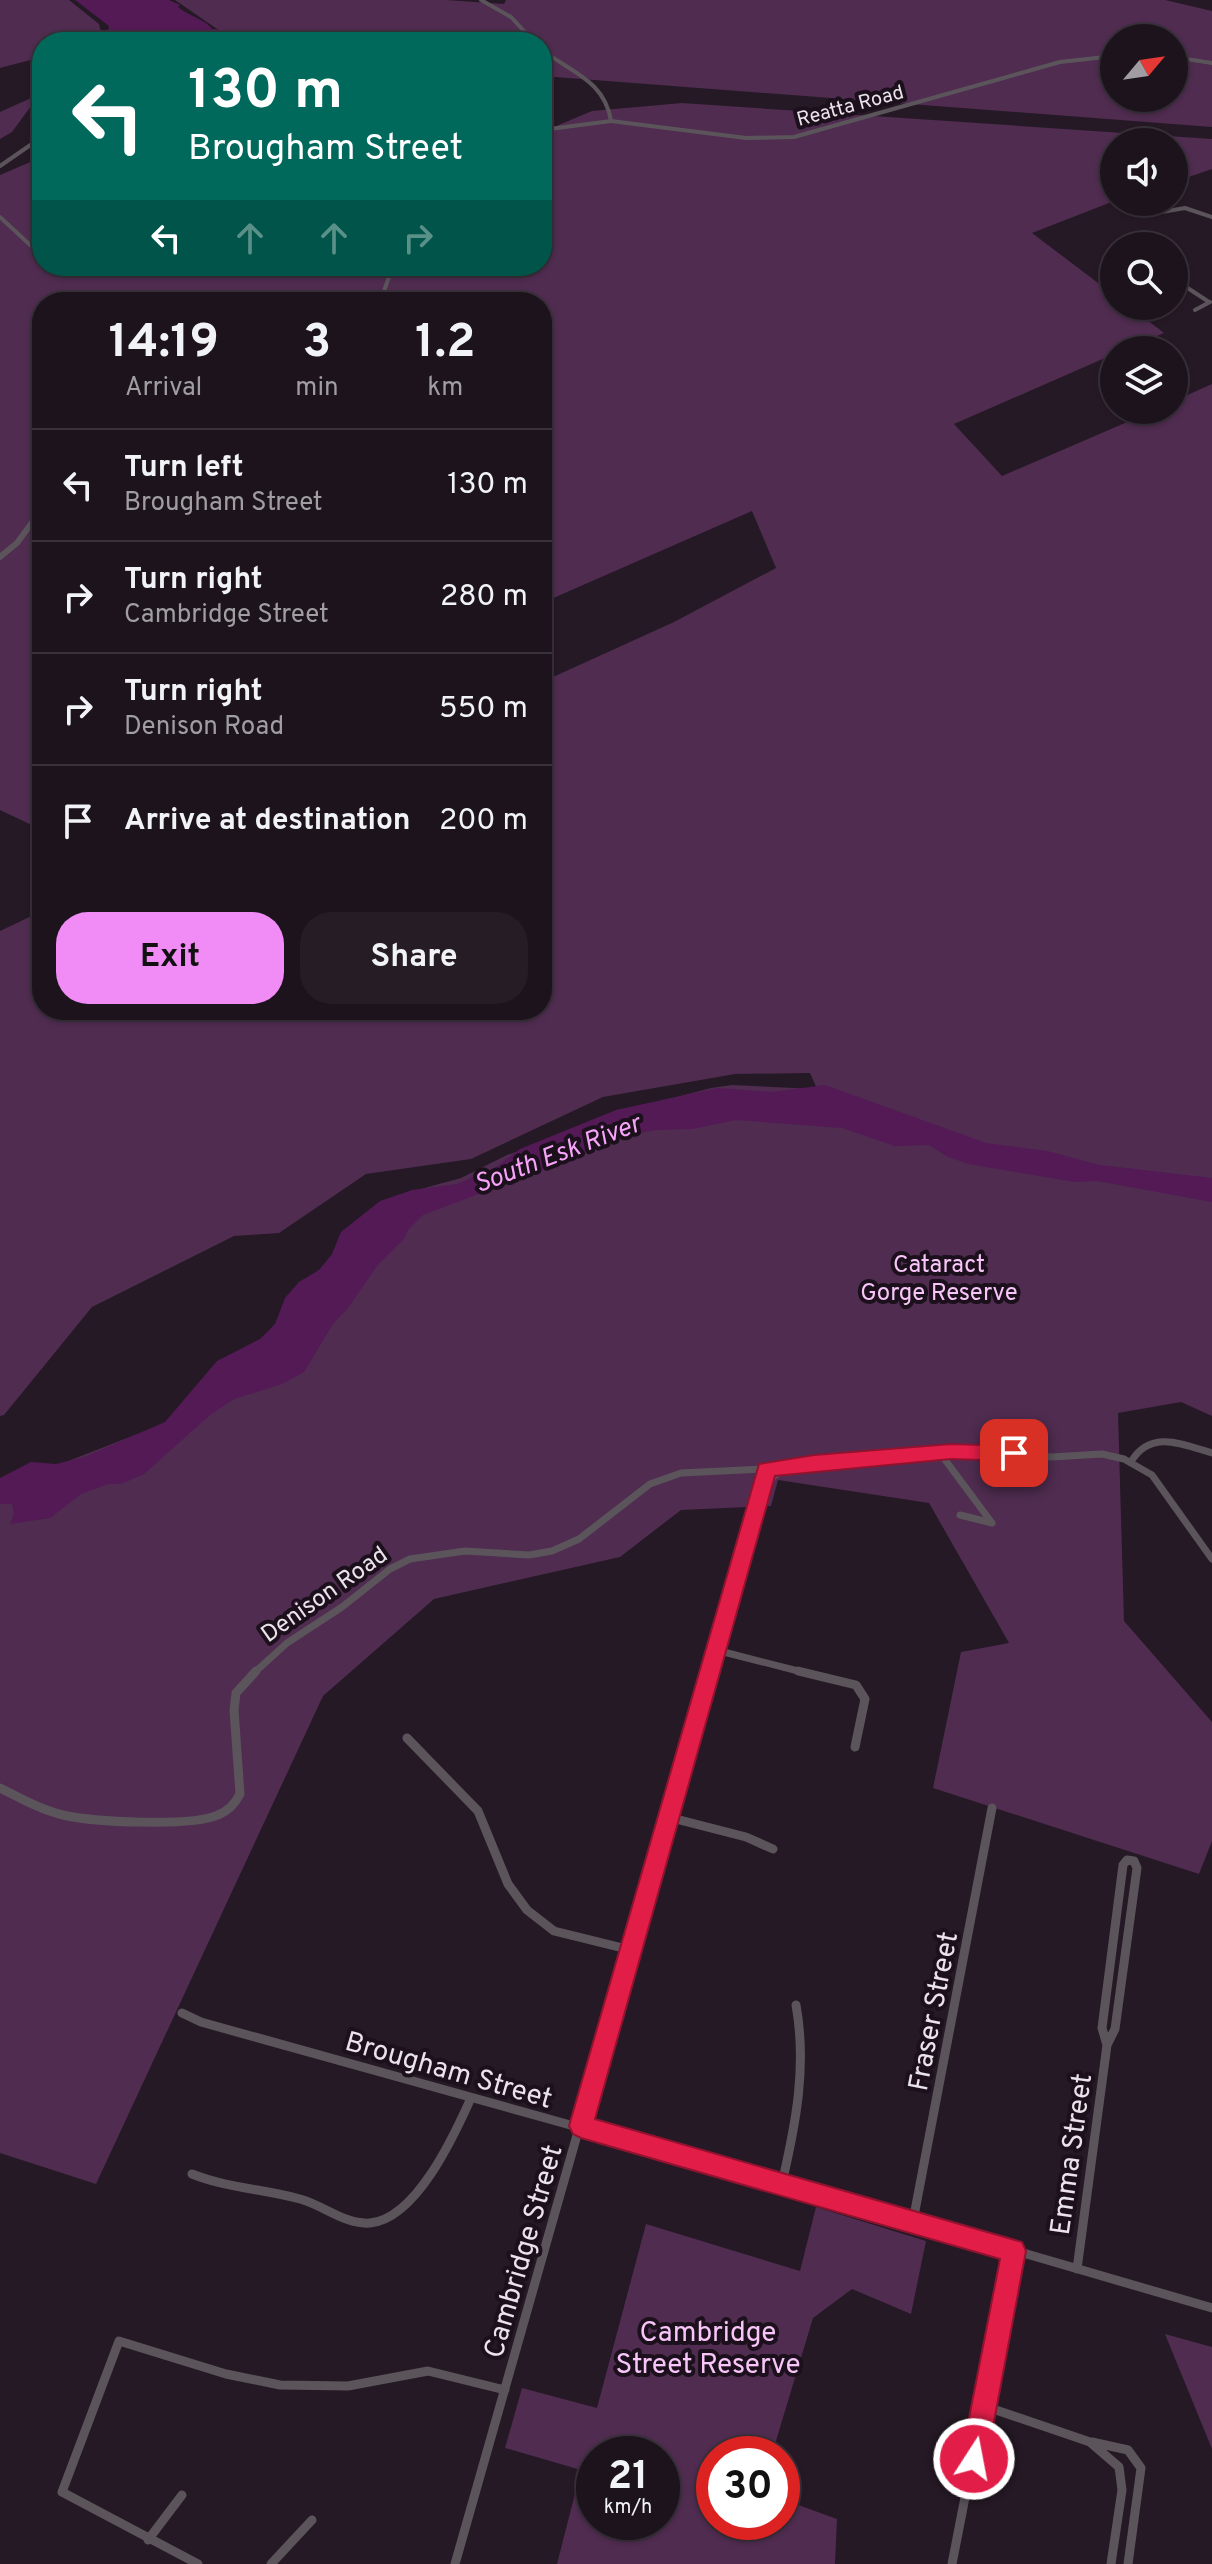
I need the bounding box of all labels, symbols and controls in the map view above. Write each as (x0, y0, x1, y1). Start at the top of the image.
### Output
north arrow (1100, 24, 1188, 112)
map controls (1100, 24, 1188, 424)
text: 130 m (188, 58, 343, 128)
icon: left (56, 64, 160, 168)
street label: Reatta Road (794, 80, 907, 134)
text: Brougham Street (188, 127, 463, 173)
button: sound (1100, 128, 1188, 216)
icon: left (144, 216, 188, 260)
icon: ahead (228, 216, 272, 260)
icon: ahead (312, 216, 356, 260)
icon: right (396, 216, 440, 260)
button: search (1100, 232, 1188, 320)
text: 14:19 (108, 314, 219, 374)
text: 3 (303, 314, 331, 374)
text: 1.2 (415, 314, 476, 374)
button: layers (1100, 336, 1188, 424)
text: Arrival (125, 372, 202, 405)
text: min (295, 372, 339, 405)
text: km (427, 372, 463, 405)
text: Turn left (124, 450, 244, 487)
icon: left (56, 463, 100, 507)
text: 130 m (447, 467, 528, 504)
text: Brougham Street (124, 487, 323, 520)
text: Turn right (124, 562, 262, 599)
icon: right (56, 575, 100, 619)
text: 280 m (440, 579, 528, 616)
text: Cambridge Street (124, 599, 329, 632)
text: Turn right (124, 674, 262, 711)
icon: right (56, 687, 100, 731)
text: 550 m (439, 691, 528, 728)
text: Denison Road (124, 711, 284, 744)
icon: arrive (56, 799, 100, 843)
text: Arrive at destination (124, 803, 410, 840)
text: 200 m (439, 803, 528, 840)
button: Exit (56, 912, 284, 1004)
button: Share (300, 912, 528, 1004)
water label: South Esk River (470, 1108, 648, 1202)
park label: Cataract Gorge Reserve (860, 1251, 1018, 1309)
pin (980, 1419, 1048, 1487)
icon: arrive (992, 1431, 1036, 1475)
street label: Denison Road (256, 1541, 394, 1650)
street label: Fraser Street (902, 1929, 968, 2094)
street label: Brougham Street (340, 2025, 556, 2119)
street label: Emma Street (1044, 2071, 1102, 2238)
street label: Cambridge Street (477, 2141, 573, 2363)
park label: Cambridge Street Reserve (616, 2316, 800, 2384)
position arrow (932, 2417, 1016, 2501)
speed limit sign: 30 (696, 2436, 800, 2540)
text: 21 (608, 2453, 648, 2503)
text: km/h (604, 2495, 652, 2521)

